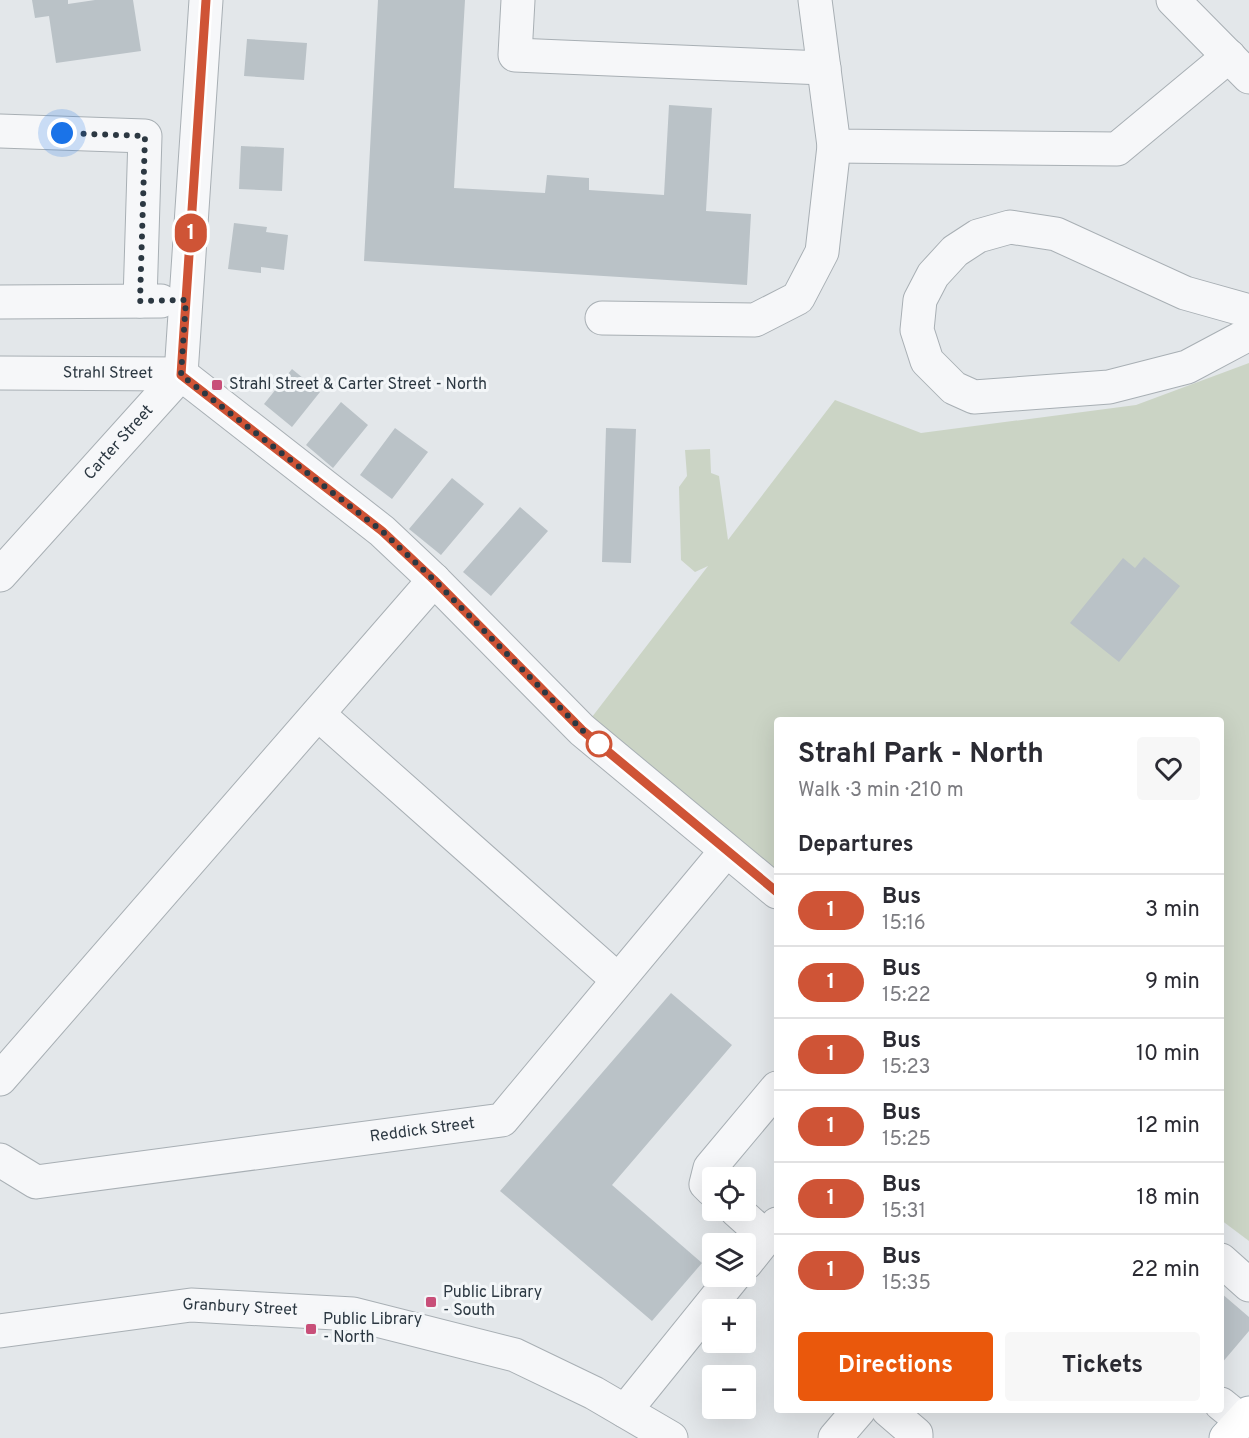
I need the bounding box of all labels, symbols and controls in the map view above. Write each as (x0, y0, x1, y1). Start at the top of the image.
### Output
your location (47, 118, 77, 148)
line badge: 1 (172, 214, 210, 252)
text: 1 (187, 220, 195, 247)
street label: Strahl Street (63, 363, 153, 384)
place label: Strahl Street & Carter Street - North (229, 375, 487, 395)
marker: Strahl Street & Carter Street - North (210, 378, 224, 392)
street label: Carter Street (80, 401, 158, 484)
unlabelled marker (586, 731, 612, 757)
text: Strahl Park - North (798, 737, 1044, 773)
button: heart (1137, 737, 1200, 800)
text: Walk · 3 min · 210 m (798, 778, 964, 804)
text: Departures (798, 832, 914, 859)
text: Bus (882, 884, 921, 911)
text: 1 (827, 897, 835, 924)
text: 3 min (1145, 897, 1200, 924)
text: 15:16 (882, 911, 926, 937)
text: Bus (882, 956, 921, 983)
text: 1 (827, 969, 835, 996)
text: 9 min (1145, 969, 1200, 996)
text: 15:22 (882, 983, 931, 1009)
text: Bus (882, 1028, 921, 1055)
text: 1 (827, 1041, 835, 1068)
text: 10 min (1136, 1041, 1200, 1068)
text: 15:23 (882, 1055, 931, 1081)
text: Bus (882, 1100, 921, 1127)
text: 1 (827, 1113, 835, 1140)
text: 12 min (1137, 1113, 1200, 1140)
street label: Reddick Street (369, 1114, 476, 1147)
text: 15:25 (882, 1127, 931, 1153)
map controls (702, 1167, 756, 1419)
button: locate (702, 1167, 756, 1221)
text: Bus (882, 1172, 921, 1199)
text: 1 (827, 1185, 835, 1212)
text: 18 min (1137, 1185, 1200, 1212)
text: 15:31 (882, 1199, 926, 1225)
button: layers (702, 1233, 756, 1287)
text: Bus (882, 1244, 921, 1271)
text: 1 (827, 1257, 835, 1284)
text: 22 min (1131, 1257, 1200, 1284)
text: 15:35 (882, 1271, 931, 1297)
place label: Public Library - South (443, 1283, 542, 1321)
street label: Granbury Street (181, 1295, 298, 1321)
marker: Public Library - South (424, 1295, 438, 1309)
button: + (702, 1299, 756, 1353)
place label: Public Library - North (323, 1310, 422, 1348)
marker: Public Library - North (304, 1322, 318, 1336)
button: Directions (798, 1332, 993, 1401)
button: Tickets (1005, 1332, 1200, 1401)
button: − (702, 1365, 756, 1419)

